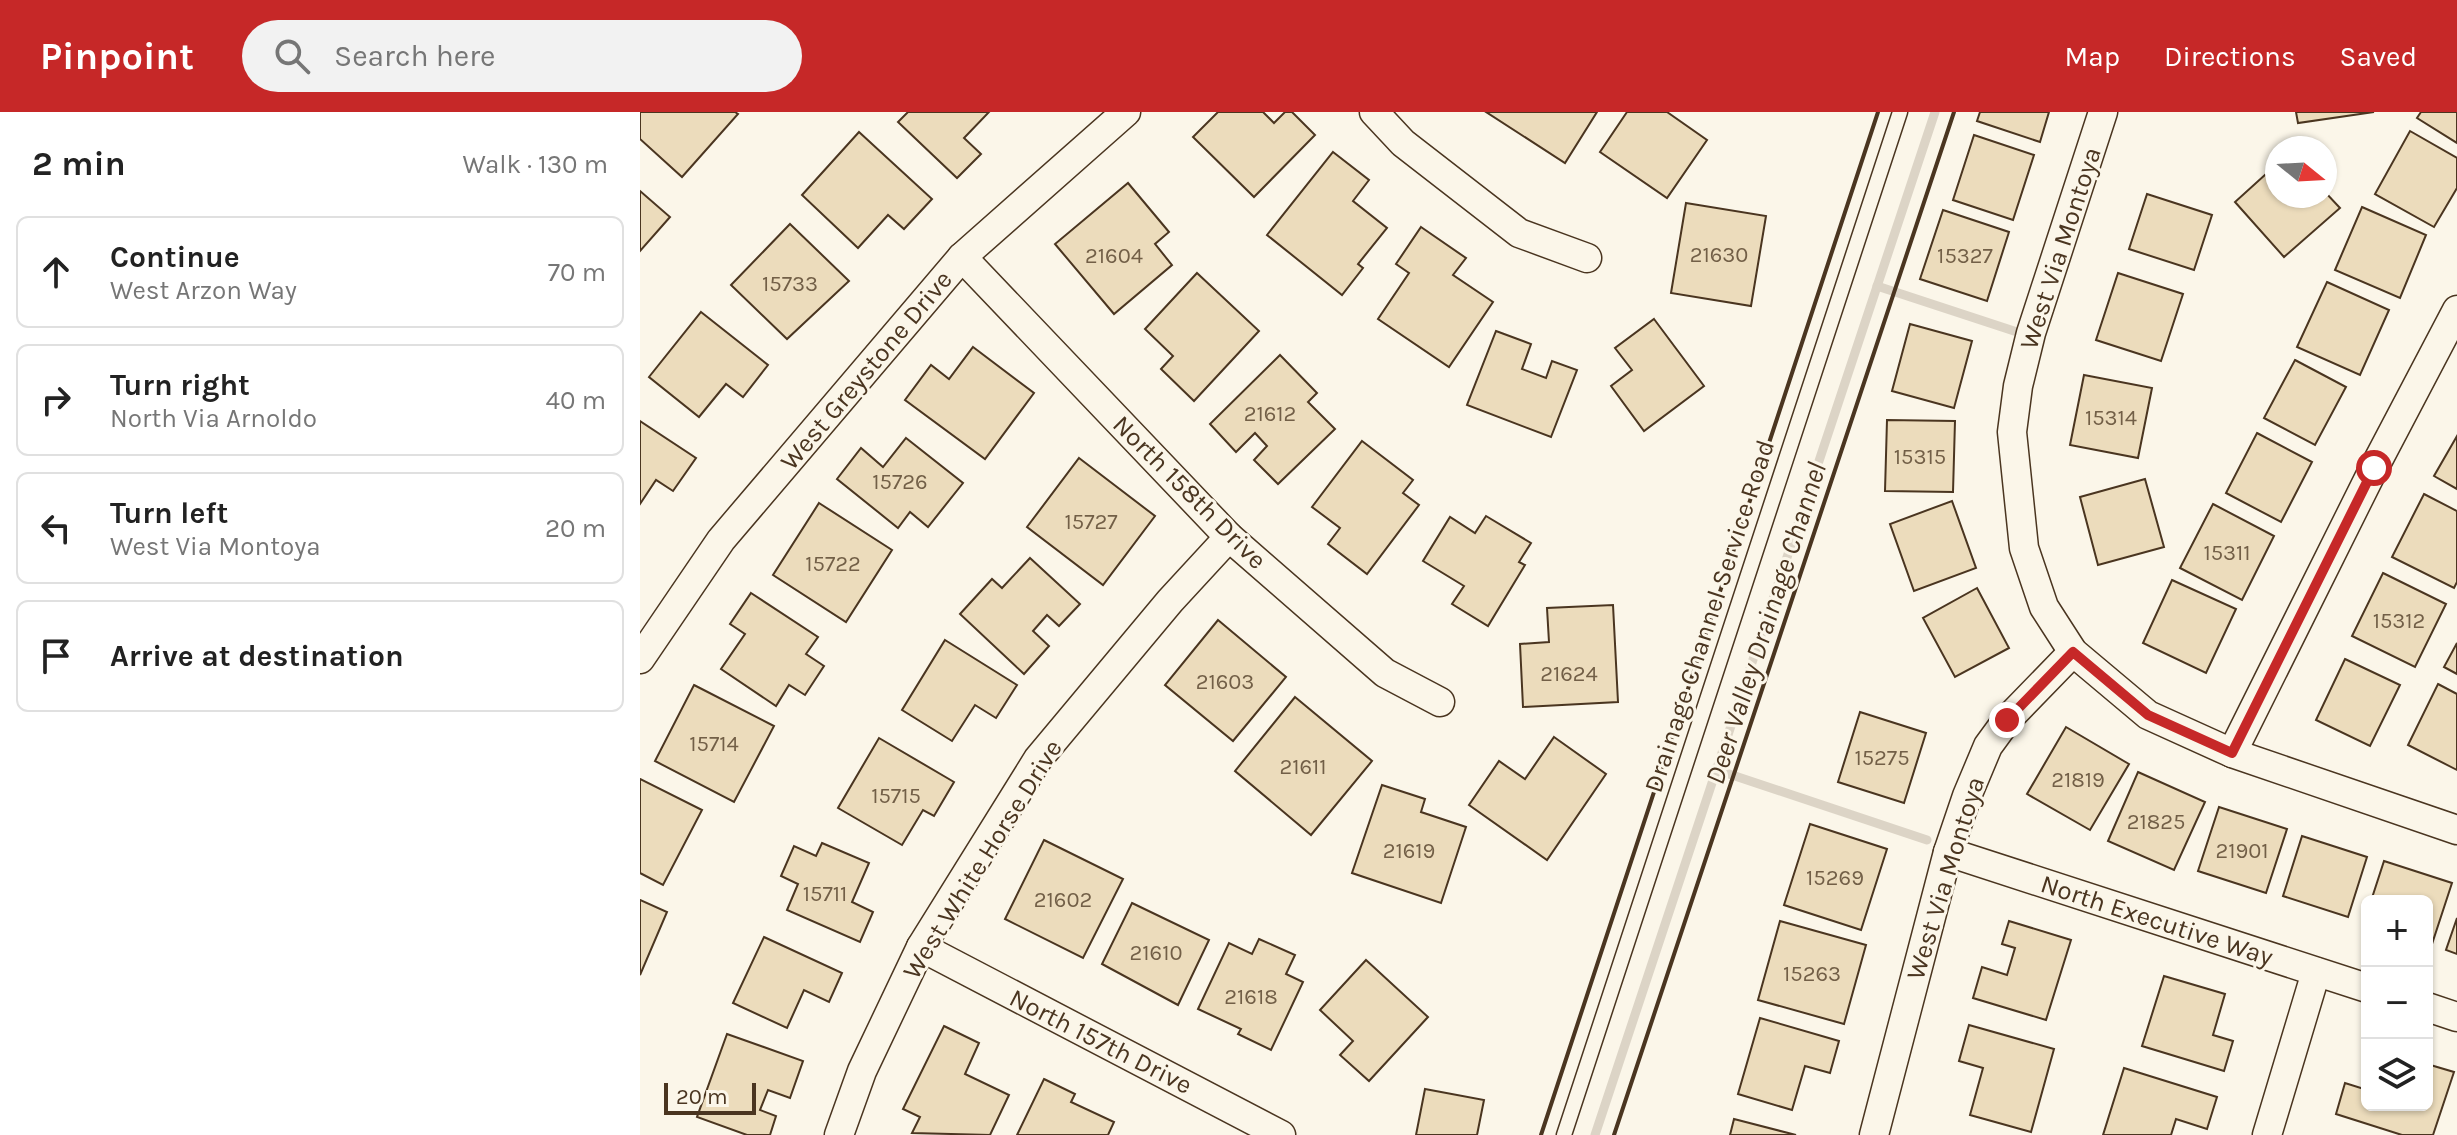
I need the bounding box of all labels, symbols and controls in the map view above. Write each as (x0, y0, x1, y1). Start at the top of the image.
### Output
search box (242, 20, 802, 92)
text: Pinpoint (40, 34, 194, 79)
icon: search (270, 34, 314, 78)
text: Search here (334, 38, 495, 74)
text: Map (2065, 40, 2120, 73)
text: Directions (2164, 40, 2296, 73)
text: Saved (2340, 40, 2417, 73)
north arrow (2265, 136, 2337, 208)
street label: West Via Montoya (2013, 143, 2108, 353)
text: 2 min (32, 144, 126, 184)
text: Walk · 130 m (462, 149, 608, 180)
text: Continue (110, 239, 240, 275)
house number: 21630 (1690, 242, 1748, 268)
house number: 21604 (1085, 243, 1143, 269)
house number: 15327 (1937, 243, 1993, 269)
icon: ahead (34, 250, 78, 294)
text: 70 m (548, 257, 606, 288)
street label: West Greystone Drive (774, 264, 959, 476)
house number: 15733 (762, 271, 818, 297)
text: West Arzon Way (110, 275, 297, 306)
text: Turn right (110, 367, 250, 403)
icon: right (34, 378, 78, 422)
text: 40 m (546, 385, 606, 416)
house number: 21612 (1244, 401, 1296, 427)
text: North Via Arnoldo (110, 403, 317, 434)
house number: 15314 (2085, 405, 2137, 431)
street label: North 158th Drive (1106, 409, 1273, 576)
street label: Drainage Channel Service Road (1638, 436, 1781, 796)
house number: 15315 (1894, 444, 1946, 470)
route start (2356, 450, 2392, 486)
water label: Deer Valley Drainage Channel (1698, 458, 1833, 788)
house number: 15726 (872, 469, 928, 495)
text: Turn left (110, 495, 228, 531)
icon: left (34, 506, 78, 550)
house number: 15727 (1064, 509, 1118, 535)
text: 20 m (545, 513, 606, 544)
text: West Via Montoya (110, 531, 321, 562)
house number: 15311 (2203, 540, 2251, 566)
house number: 15722 (805, 551, 861, 577)
house number: 15312 (2373, 608, 2425, 634)
icon: arrive (34, 634, 78, 678)
text: Arrive at destination (110, 638, 404, 674)
house number: 21624 (1540, 661, 1598, 687)
house number: 21603 (1196, 669, 1254, 695)
route end (1989, 702, 2025, 738)
house number: 15714 (689, 731, 739, 757)
street label: West White Horse Drive (896, 734, 1069, 985)
house number: 15275 (1854, 745, 1910, 771)
house number: 21611 (1279, 754, 1327, 780)
house number: 21819 (2051, 767, 2105, 793)
street label: West Via Montoya (1900, 773, 1991, 983)
house number: 15715 (871, 783, 921, 809)
house number: 21825 (2127, 809, 2185, 835)
house number: 21619 (1383, 838, 1435, 864)
house number: 21901 (2215, 838, 2269, 864)
house number: 15269 (1806, 865, 1864, 891)
street label: North Executive Way (2037, 868, 2277, 973)
house number: 15711 (803, 881, 847, 907)
house number: 21602 (1034, 887, 1092, 913)
map controls (2361, 895, 2433, 1111)
button: + (2361, 895, 2433, 967)
house number: 21610 (1130, 940, 1182, 966)
house number: 15263 (1783, 961, 1841, 987)
button: − (2361, 967, 2433, 1039)
street label: North 157th Drive (1004, 982, 1197, 1101)
house number: 21618 (1224, 984, 1278, 1010)
button: layers (2361, 1039, 2433, 1111)
scale bar (664, 1079, 756, 1115)
text: 20 m (676, 1084, 728, 1110)

